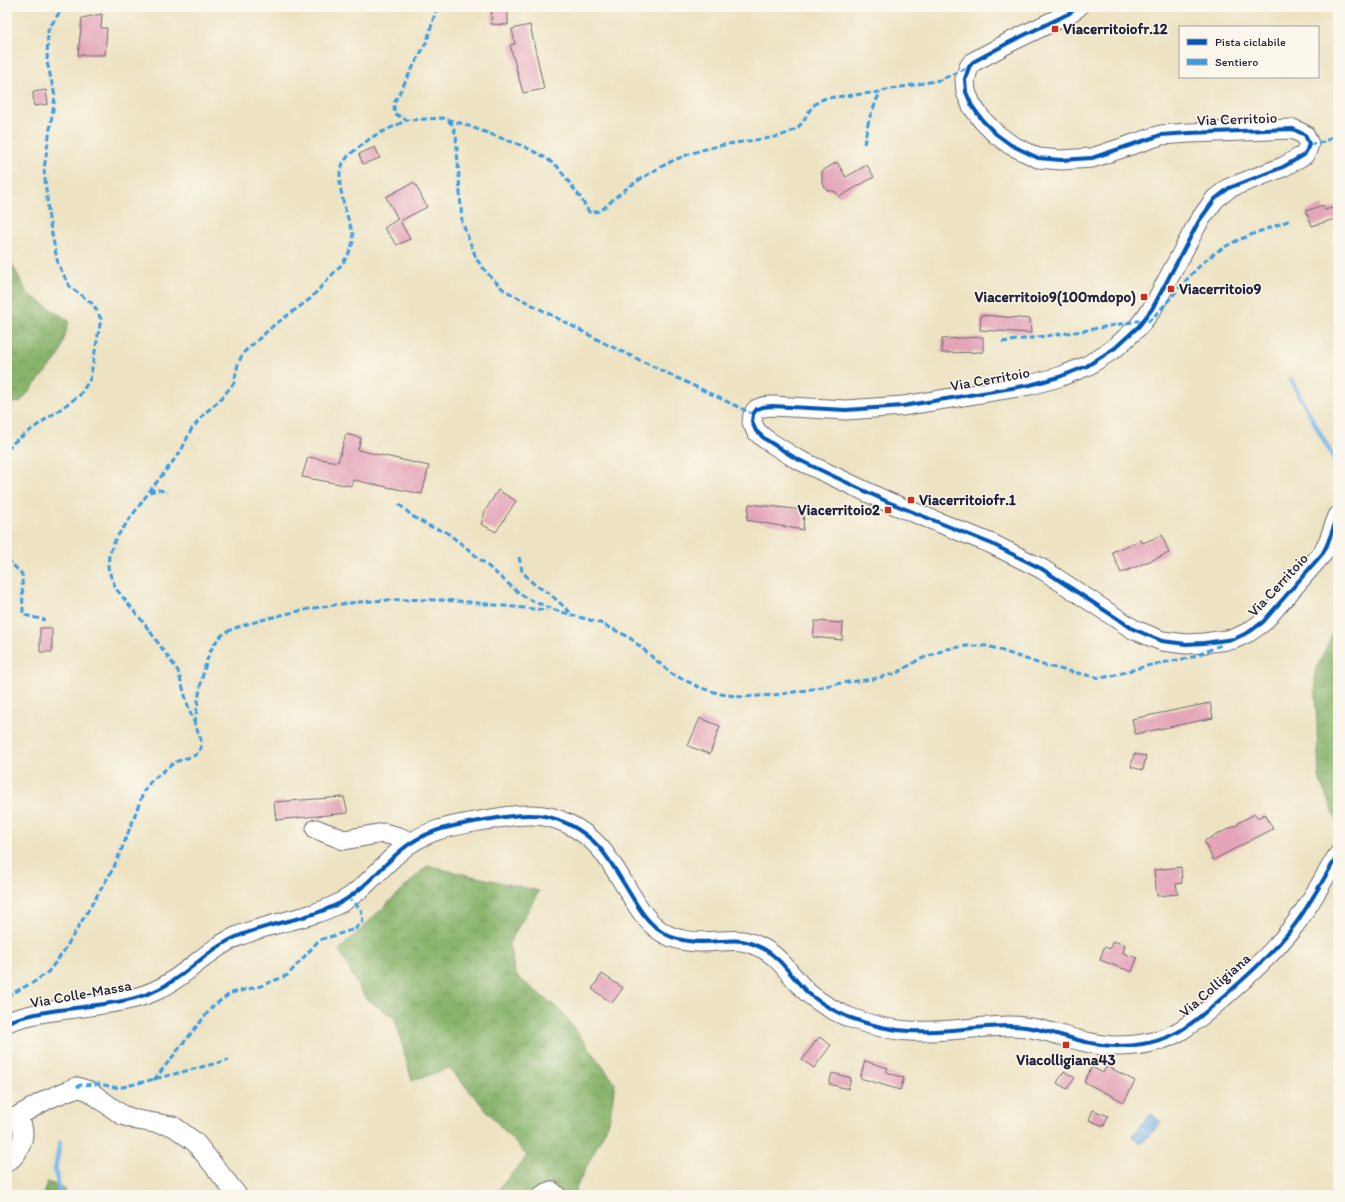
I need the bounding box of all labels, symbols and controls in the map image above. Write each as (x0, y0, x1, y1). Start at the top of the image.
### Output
place label: Viacerritoiofr.12 (1063, 20, 1168, 38)
marker: Viacerritoiofr.12 (1050, 24, 1060, 34)
legend (1179, 26, 1319, 78)
text: Pista ciclabile (1215, 35, 1286, 49)
text: Sentiero (1215, 55, 1259, 69)
street label: Via Cerritoio (1196, 109, 1278, 129)
place label: Viacerritoio9 (1179, 280, 1262, 298)
marker: Viacerritoio9 (1166, 284, 1176, 294)
place label: Viacerritoio9(100mdopo) (975, 288, 1136, 307)
marker: Viacerritoio9(100mdopo) (1139, 292, 1149, 302)
street label: Via Cerritoio (949, 363, 1031, 395)
place label: Viacerritoiofr.1 (919, 491, 1016, 509)
marker: Viacerritoiofr.1 (906, 495, 916, 505)
place label: Viacerritoio2 (798, 501, 880, 519)
marker: Viacerritoio2 (883, 505, 893, 515)
street label: Via Cerritoio (1244, 549, 1312, 621)
street label: Via Colligiana (1176, 949, 1254, 1021)
street label: Via Colle-Massa (29, 976, 133, 1012)
marker: Viacolligiana43 (1061, 1040, 1071, 1050)
place label: Viacolligiana43 (1016, 1051, 1116, 1070)

